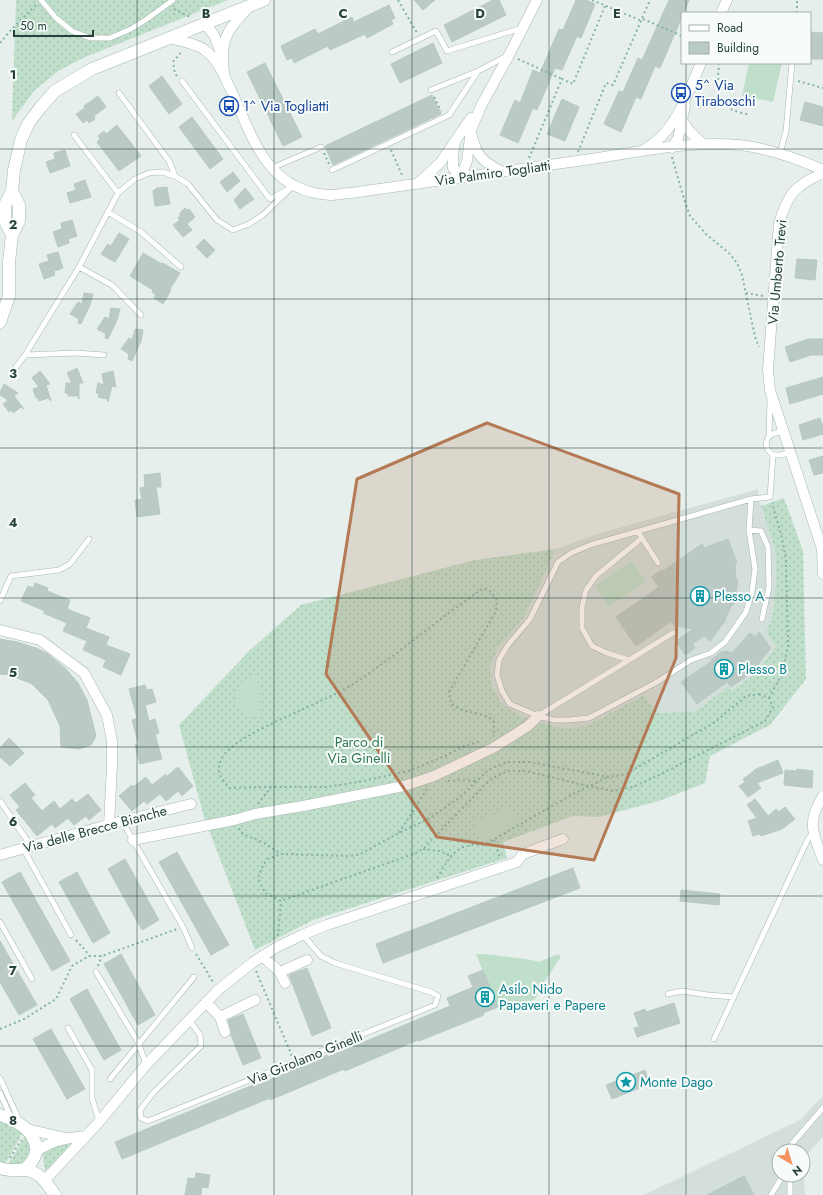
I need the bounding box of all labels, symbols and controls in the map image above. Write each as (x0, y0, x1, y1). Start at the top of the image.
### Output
text: B (202, 4, 211, 23)
text: C (338, 4, 348, 23)
text: D (475, 4, 485, 23)
text: E (613, 4, 621, 23)
scale bar (14, 12, 93, 38)
legend (681, 12, 811, 64)
text: 50 m (20, 17, 47, 35)
text: Road (717, 19, 743, 37)
text: Building (717, 39, 759, 57)
text: 1 (10, 65, 16, 84)
place label: 5^ Via Tiraboschi (695, 75, 756, 111)
bus stop icon: 5^ Via Tiraboschi (670, 82, 692, 104)
bus stop icon: 1^ Via Togliatti (218, 95, 240, 117)
place label: 1^ Via Togliatti (243, 96, 329, 116)
street label: Via Palmiro Togliatti (434, 155, 552, 191)
text: 2 (9, 215, 17, 234)
street label: Via Umberto Trevi (762, 219, 792, 325)
text: 3 (9, 364, 17, 383)
text: 4 (8, 513, 18, 532)
building icon: Plesso A (689, 585, 711, 607)
place label: Plesso A (714, 586, 765, 606)
building icon: Plesso B (713, 658, 735, 680)
place label: Plesso B (738, 659, 787, 679)
text: 5 (9, 663, 17, 682)
park label: Parco di Via Ginelli (328, 732, 390, 768)
street label: Via delle Brecce Bianche (21, 800, 169, 858)
text: 6 (9, 812, 18, 831)
text: 7 (9, 961, 17, 980)
place label: Asilo Nido Papaveri e Papere (499, 979, 606, 1015)
building icon: Asilo Nido Papaveri e Papere (474, 986, 496, 1008)
street label: Via Girolamo Ginelli (245, 1026, 365, 1090)
place icon: Monte Dago (615, 1071, 637, 1093)
place label: Monte Dago (640, 1072, 713, 1092)
text: 8 (9, 1111, 17, 1130)
north arrow (771, 1143, 811, 1183)
text: N (789, 1162, 806, 1180)

